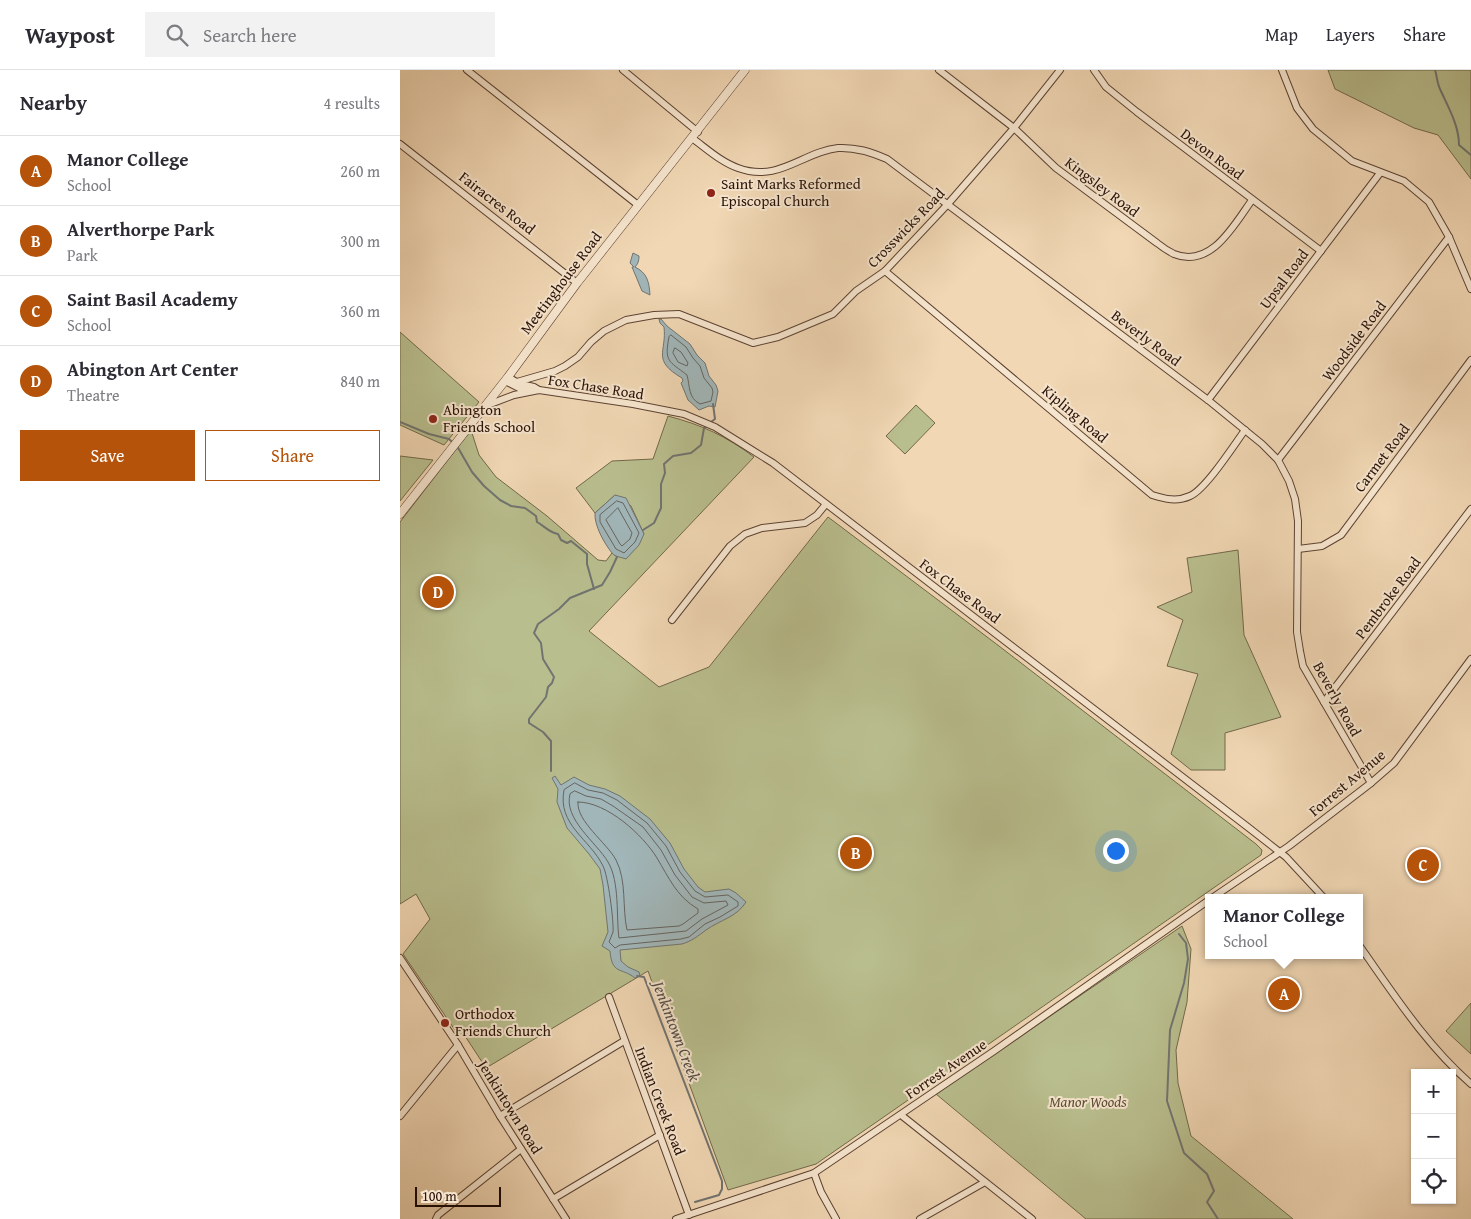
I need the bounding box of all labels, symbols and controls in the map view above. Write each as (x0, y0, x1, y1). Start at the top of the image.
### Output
search box (145, 12, 495, 57)
text: Waypost (25, 17, 115, 52)
icon: search (163, 21, 191, 49)
text: Search here (203, 21, 297, 49)
text: Map (1265, 21, 1298, 48)
text: Layers (1326, 21, 1375, 48)
text: Share (1403, 21, 1446, 48)
text: Nearby (20, 87, 87, 118)
text: 4 results (323, 91, 380, 115)
street label: Devon Road (1176, 123, 1248, 184)
text: Manor College (67, 145, 189, 173)
street label: Kingsley Road (1061, 152, 1144, 222)
text: A (31, 159, 41, 183)
text: 260 m (340, 159, 380, 183)
street label: Fairacres Road (455, 166, 540, 239)
text: School (67, 173, 111, 197)
place label: Saint Marks Reformed Episcopal Church (721, 173, 861, 211)
street label: Crosswicks Road (862, 183, 949, 272)
marker: Saint Marks Reformed Episcopal Church (705, 187, 717, 199)
text: Alverthorpe Park (67, 215, 214, 243)
street label: Meetinghouse Road (515, 227, 606, 338)
text: B (31, 229, 41, 253)
text: 300 m (340, 229, 380, 253)
text: Park (67, 243, 98, 267)
street label: Upsal Road (1254, 244, 1313, 313)
text: Saint Basil Academy (67, 285, 238, 313)
street label: Woodside Road (1317, 296, 1391, 385)
text: C (31, 299, 41, 323)
text: 360 m (340, 299, 380, 323)
street label: Beverly Road (1107, 304, 1185, 371)
text: School (67, 313, 111, 337)
text: Abington Art Center (67, 355, 238, 383)
text: D (31, 369, 41, 393)
text: 840 m (340, 369, 380, 393)
street label: Fox Chase Road (547, 369, 645, 404)
street label: Kipling Road (1038, 380, 1113, 447)
text: Theatre (67, 383, 120, 407)
place label: Abington Friends School (443, 399, 535, 437)
marker: Abington Friends School (427, 413, 439, 425)
street label: Carmet Road (1349, 419, 1414, 496)
button: Save (20, 430, 195, 481)
button: Share (205, 430, 380, 481)
street label: Pembroke Road (1350, 552, 1425, 643)
street label: Fox Chase Road (915, 553, 1005, 628)
pin: D (422, 573, 454, 611)
street label: Beverly Road (1308, 658, 1367, 740)
street label: Forrest Avenue (1304, 744, 1390, 821)
pin: B (840, 834, 872, 872)
your location (1103, 838, 1129, 864)
pin: C (1407, 846, 1439, 884)
popup (1205, 894, 1363, 959)
text: Manor College (1223, 901, 1345, 929)
text: School (1223, 929, 1268, 953)
water label: Jenkintown Creek (646, 975, 707, 1085)
pin: A (1268, 975, 1300, 1013)
place label: Orthodox Friends Church (455, 1003, 552, 1041)
marker: Orthodox Friends Church (439, 1017, 451, 1029)
street label: Forrest Avenue (901, 1034, 991, 1104)
street label: Indian Creek Road (630, 1044, 691, 1158)
street label: Jenkintown Road (472, 1054, 548, 1158)
map controls (1411, 1069, 1456, 1204)
button: + (1411, 1069, 1456, 1114)
park label: Manor Woods (1049, 1091, 1127, 1112)
button: − (1411, 1114, 1456, 1159)
button: locate (1411, 1159, 1456, 1204)
scale bar (415, 1184, 501, 1207)
text: 100 m (422, 1186, 457, 1206)

